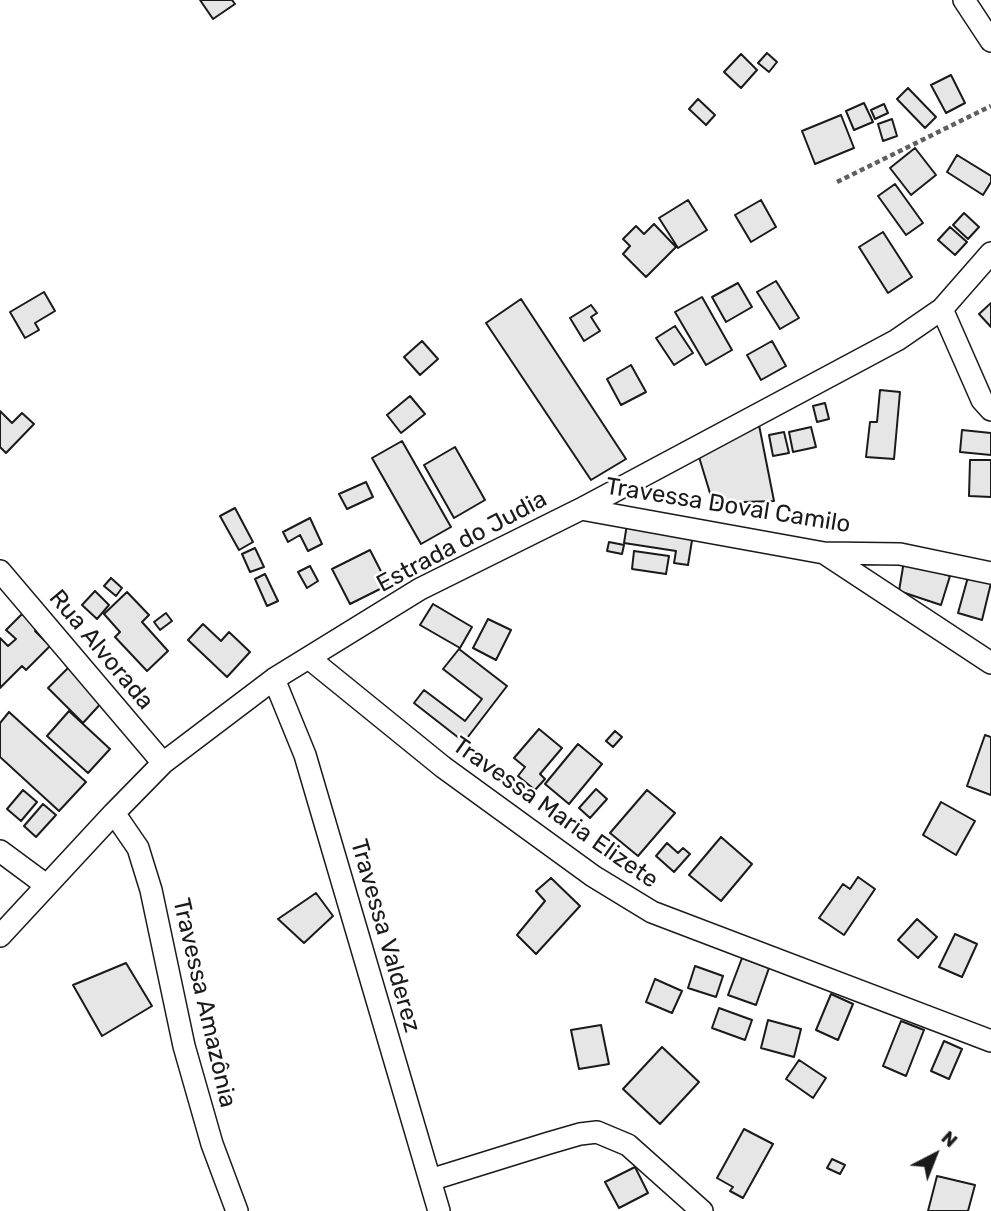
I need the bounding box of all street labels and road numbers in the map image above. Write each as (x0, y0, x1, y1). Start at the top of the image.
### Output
street label: Travessa Doval Camilo (604, 472, 852, 540)
street label: Estrada do Judia (372, 485, 552, 599)
street label: Rua Alvorada (43, 584, 159, 716)
street label: Travessa Maria Elizete (447, 731, 663, 895)
street label: Travessa Valderez (344, 836, 426, 1036)
street label: Travessa Amazônia (166, 896, 242, 1110)

